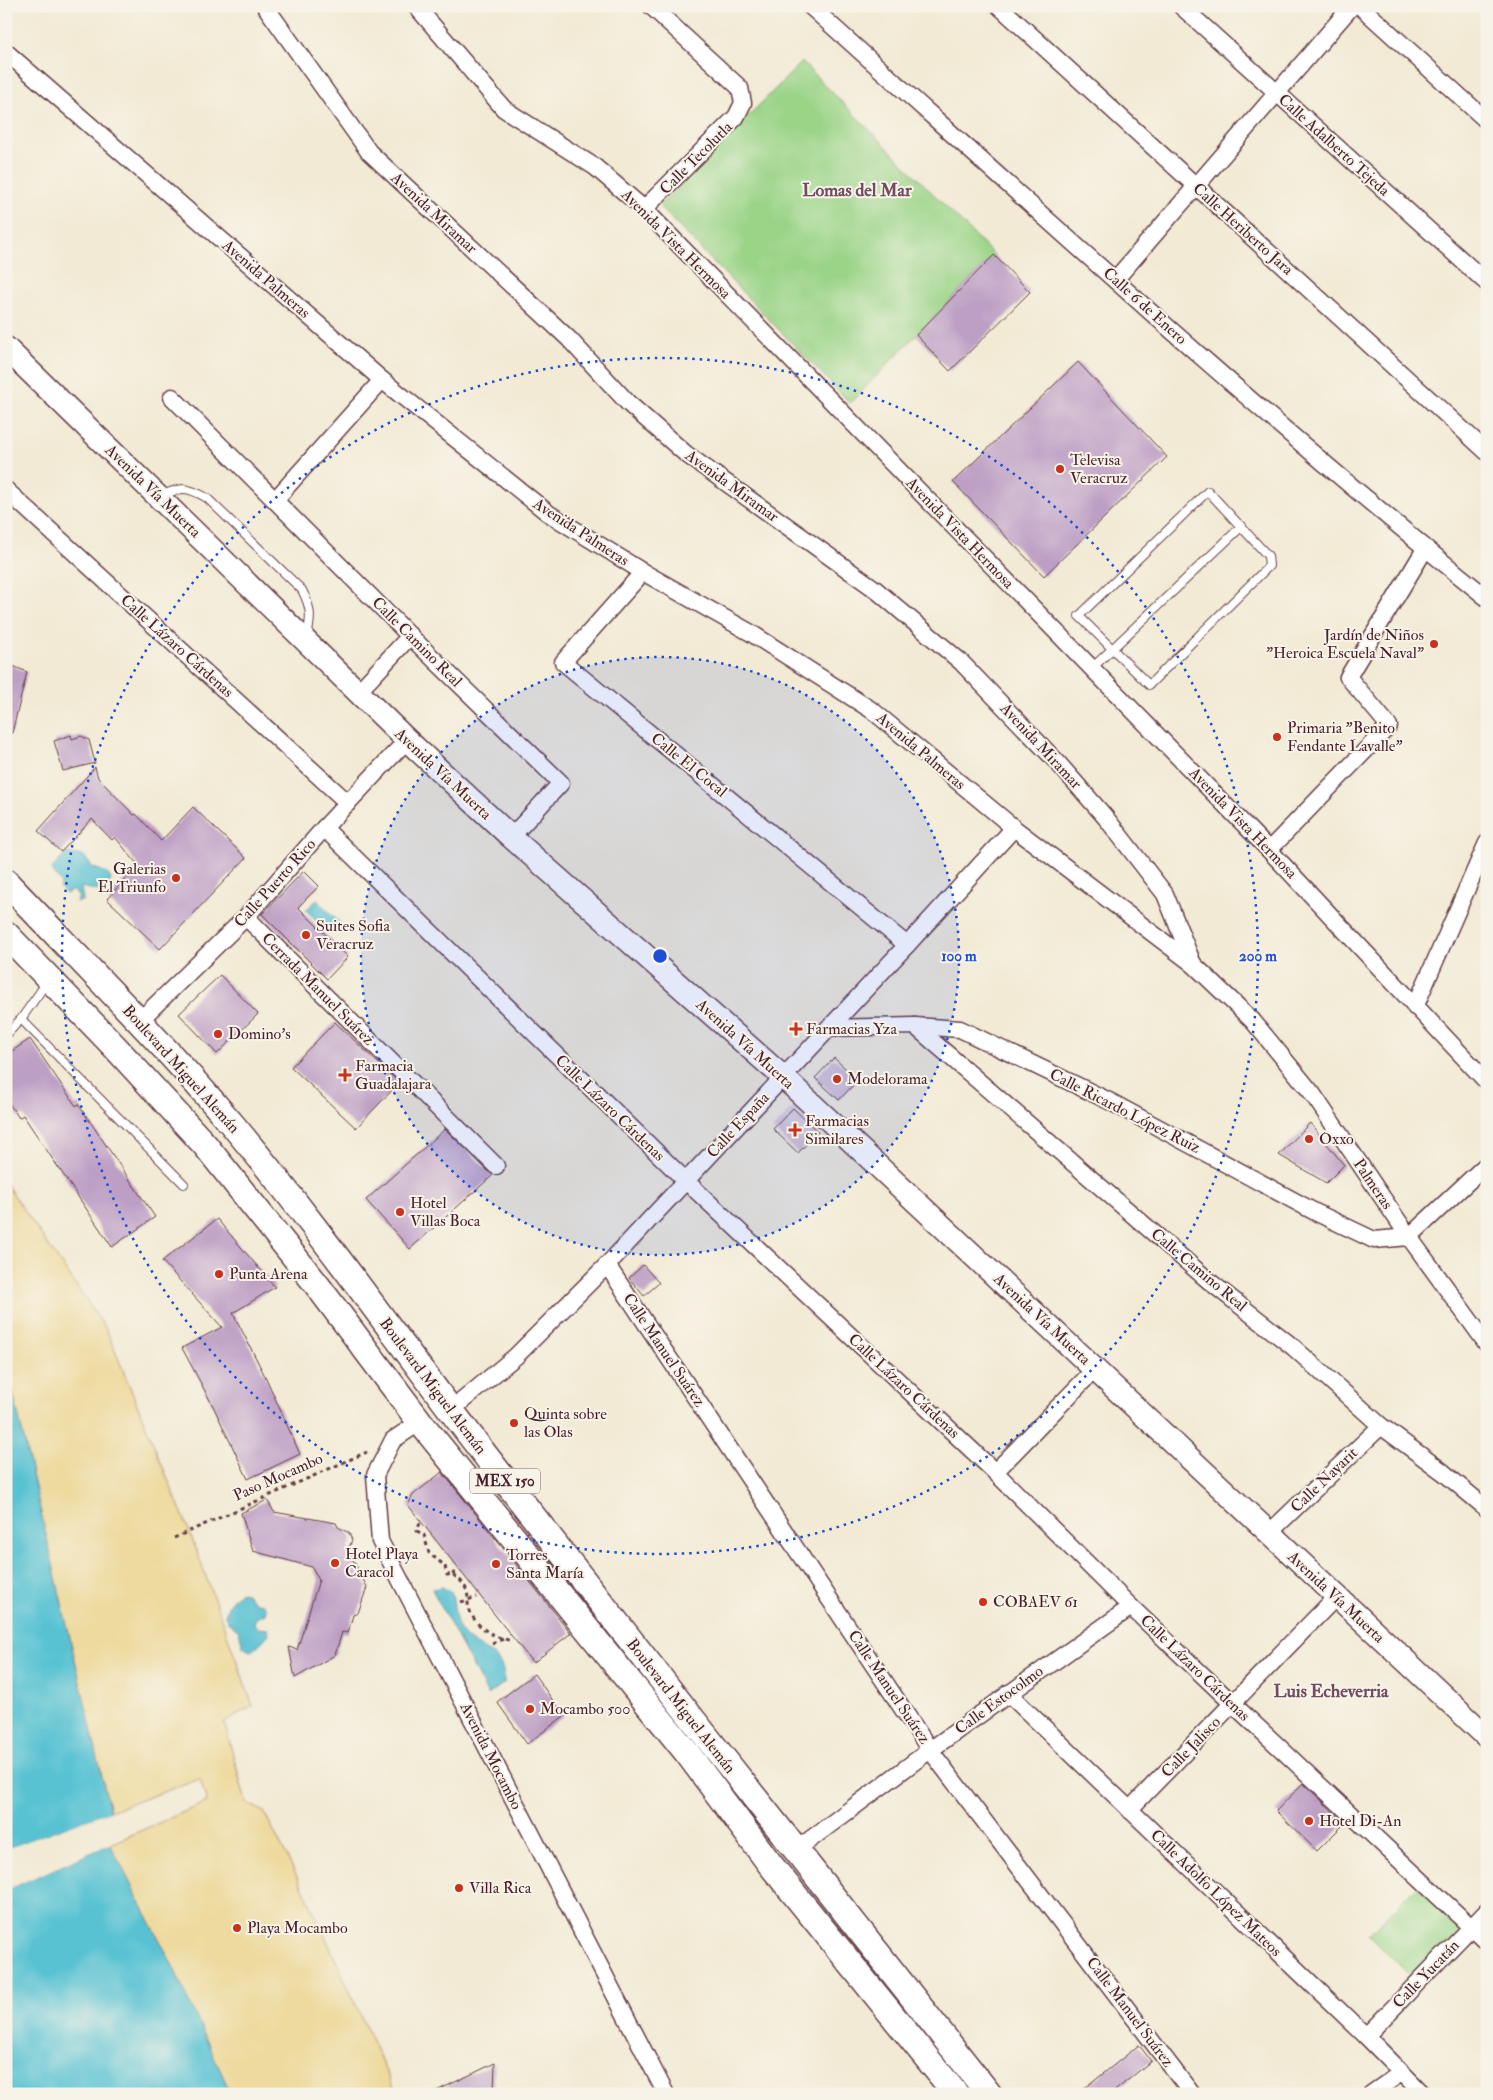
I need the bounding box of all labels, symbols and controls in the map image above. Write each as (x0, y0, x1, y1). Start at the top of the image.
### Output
street label: Calle Adalberto Tejeda (1274, 90, 1394, 201)
street label: Calle Tecolutla (655, 117, 737, 199)
street label: Avenida Miramar (386, 167, 481, 258)
district label: Lomas del Mar (802, 179, 912, 202)
street label: Calle Heriberto Jara (1188, 179, 1298, 280)
street label: Avenida Vista Hermosa (616, 184, 735, 303)
street label: Avenida Palmeras (217, 235, 314, 323)
street label: Calle 6 de Enero (1099, 263, 1191, 349)
street label: Avenida Vía Muerta (100, 439, 205, 542)
street label: Avenida Miramar (681, 445, 783, 527)
place label: Televisa Veracruz (1070, 450, 1128, 488)
marker: Televisa Veracruz (1054, 463, 1066, 475)
street label: Avenida Vista Hermosa (901, 472, 1019, 593)
street label: Avenida Palmeras (529, 493, 633, 570)
street label: Calle Lázaro Cárdenas (116, 590, 238, 702)
street label: Calle Camino Real (368, 593, 466, 691)
place label: Jardín de Niños "Heroica Escuela Naval" (1266, 625, 1424, 663)
marker: Jardín de Niños "Heroica Escuela Naval" (1428, 638, 1440, 650)
street label: Avenida Miramar (995, 698, 1086, 793)
street label: Avenida Palmeras (872, 707, 970, 794)
place label: Primaria "Benito Fendante Lavalle" (1287, 718, 1403, 756)
street label: Avenida Vía Muerta (390, 723, 496, 824)
street label: Calle El Cocal (647, 728, 731, 802)
marker: Primaria "Benito Fendante Lavalle" (1271, 731, 1283, 743)
street label: Avenida Vista Hermosa (1184, 762, 1302, 883)
street label: Calle Puerto Rico (230, 834, 320, 932)
place label: Galerias El Triunfo (97, 859, 166, 897)
marker: Galerias El Triunfo (170, 872, 182, 884)
place label: Suites Sofia Veracruz (316, 916, 390, 954)
street label: Cerrada Manuel Suárez (257, 928, 379, 1050)
marker: Suites Sofia Veracruz (300, 929, 312, 941)
centre of rings (651, 947, 669, 965)
text: 100 m (941, 947, 977, 966)
text: 200 m (1239, 947, 1277, 966)
street label: Avenida Vía Muerta (691, 994, 799, 1094)
street label: Boulevard Miguel Alemán (118, 1001, 244, 1137)
place label: Farmacias Yza (806, 1019, 898, 1039)
marker: Farmacias Yza (790, 1023, 802, 1035)
place label: Domino's (228, 1024, 291, 1044)
marker: Domino's (212, 1028, 224, 1040)
street label: Calle Lázaro Cárdenas (551, 1050, 669, 1166)
place label: Farmacia Guadalajara (355, 1056, 432, 1094)
street label: Calle Ricardo López Ruiz (1046, 1064, 1204, 1159)
marker: Farmacia Guadalajara (339, 1069, 351, 1081)
place label: Modelorama (847, 1069, 928, 1089)
marker: Modelorama (831, 1073, 843, 1085)
street label: Calle España (702, 1088, 775, 1163)
place label: Farmacias Similares (805, 1111, 869, 1149)
marker: Farmacias Similares (789, 1124, 801, 1136)
place label: Oxxo (1319, 1129, 1354, 1149)
marker: Oxxo (1303, 1133, 1315, 1145)
street label: Palmeras (1349, 1155, 1397, 1213)
place label: Hotel Villas Boca (410, 1193, 481, 1231)
marker: Hotel Villas Boca (394, 1206, 406, 1218)
street label: Calle Camino Real (1147, 1224, 1251, 1316)
place label: Punta Arena (229, 1264, 308, 1284)
marker: Punta Arena (213, 1268, 225, 1280)
street label: Avenida Vía Muerta (989, 1268, 1095, 1369)
street label: Calle Manuel Suárez (619, 1289, 710, 1411)
street label: Boulevard Miguel Alemán (375, 1314, 491, 1458)
street label: Calle Lázaro Cárdenas (844, 1329, 964, 1443)
place label: Quinta sobre las Olas (524, 1404, 607, 1442)
marker: Quinta sobre las Olas (508, 1417, 520, 1429)
street label: Calle Nayarit (1286, 1443, 1362, 1517)
street label: Paso Mocambo (230, 1448, 326, 1506)
road number: MEX 150 (470, 1468, 540, 1494)
place label: Hotel Playa Caracol (345, 1544, 419, 1582)
place label: Torres Santa María (506, 1545, 584, 1583)
street label: Avenida Vía Muerta (1283, 1546, 1389, 1647)
marker: Hotel Playa Caracol (329, 1557, 341, 1569)
marker: Torres Santa María (490, 1558, 502, 1570)
place label: COBAEV 61 (993, 1592, 1078, 1612)
marker: COBAEV 61 (977, 1596, 989, 1608)
street label: Calle Lázaro Cárdenas (1136, 1610, 1254, 1726)
street label: Calle Manuel Suárez (844, 1626, 935, 1748)
street label: Boulevard Miguel Alemán (622, 1634, 740, 1778)
street label: Calle Estocolmo (951, 1661, 1047, 1739)
district label: Luis Echeverria (1273, 1680, 1389, 1703)
street label: Avenida Mocambo (455, 1698, 527, 1813)
place label: Mocambo 500 (540, 1699, 630, 1719)
marker: Mocambo 500 (524, 1703, 536, 1715)
street label: Calle Jalisco (1157, 1712, 1226, 1782)
place label: Hotel Di-An (1319, 1811, 1401, 1831)
marker: Hotel Di-An (1303, 1815, 1315, 1827)
street label: Calle Adolfo López Mateos (1146, 1825, 1286, 1962)
place label: Villa Rica (469, 1878, 532, 1898)
marker: Villa Rica (453, 1882, 465, 1894)
place label: Playa Mocambo (247, 1918, 348, 1938)
marker: Playa Mocambo (231, 1922, 243, 1934)
street label: Calle Yucatán (1388, 1936, 1464, 2012)
street label: Calle Manuel Suárez (1082, 1953, 1178, 2071)

